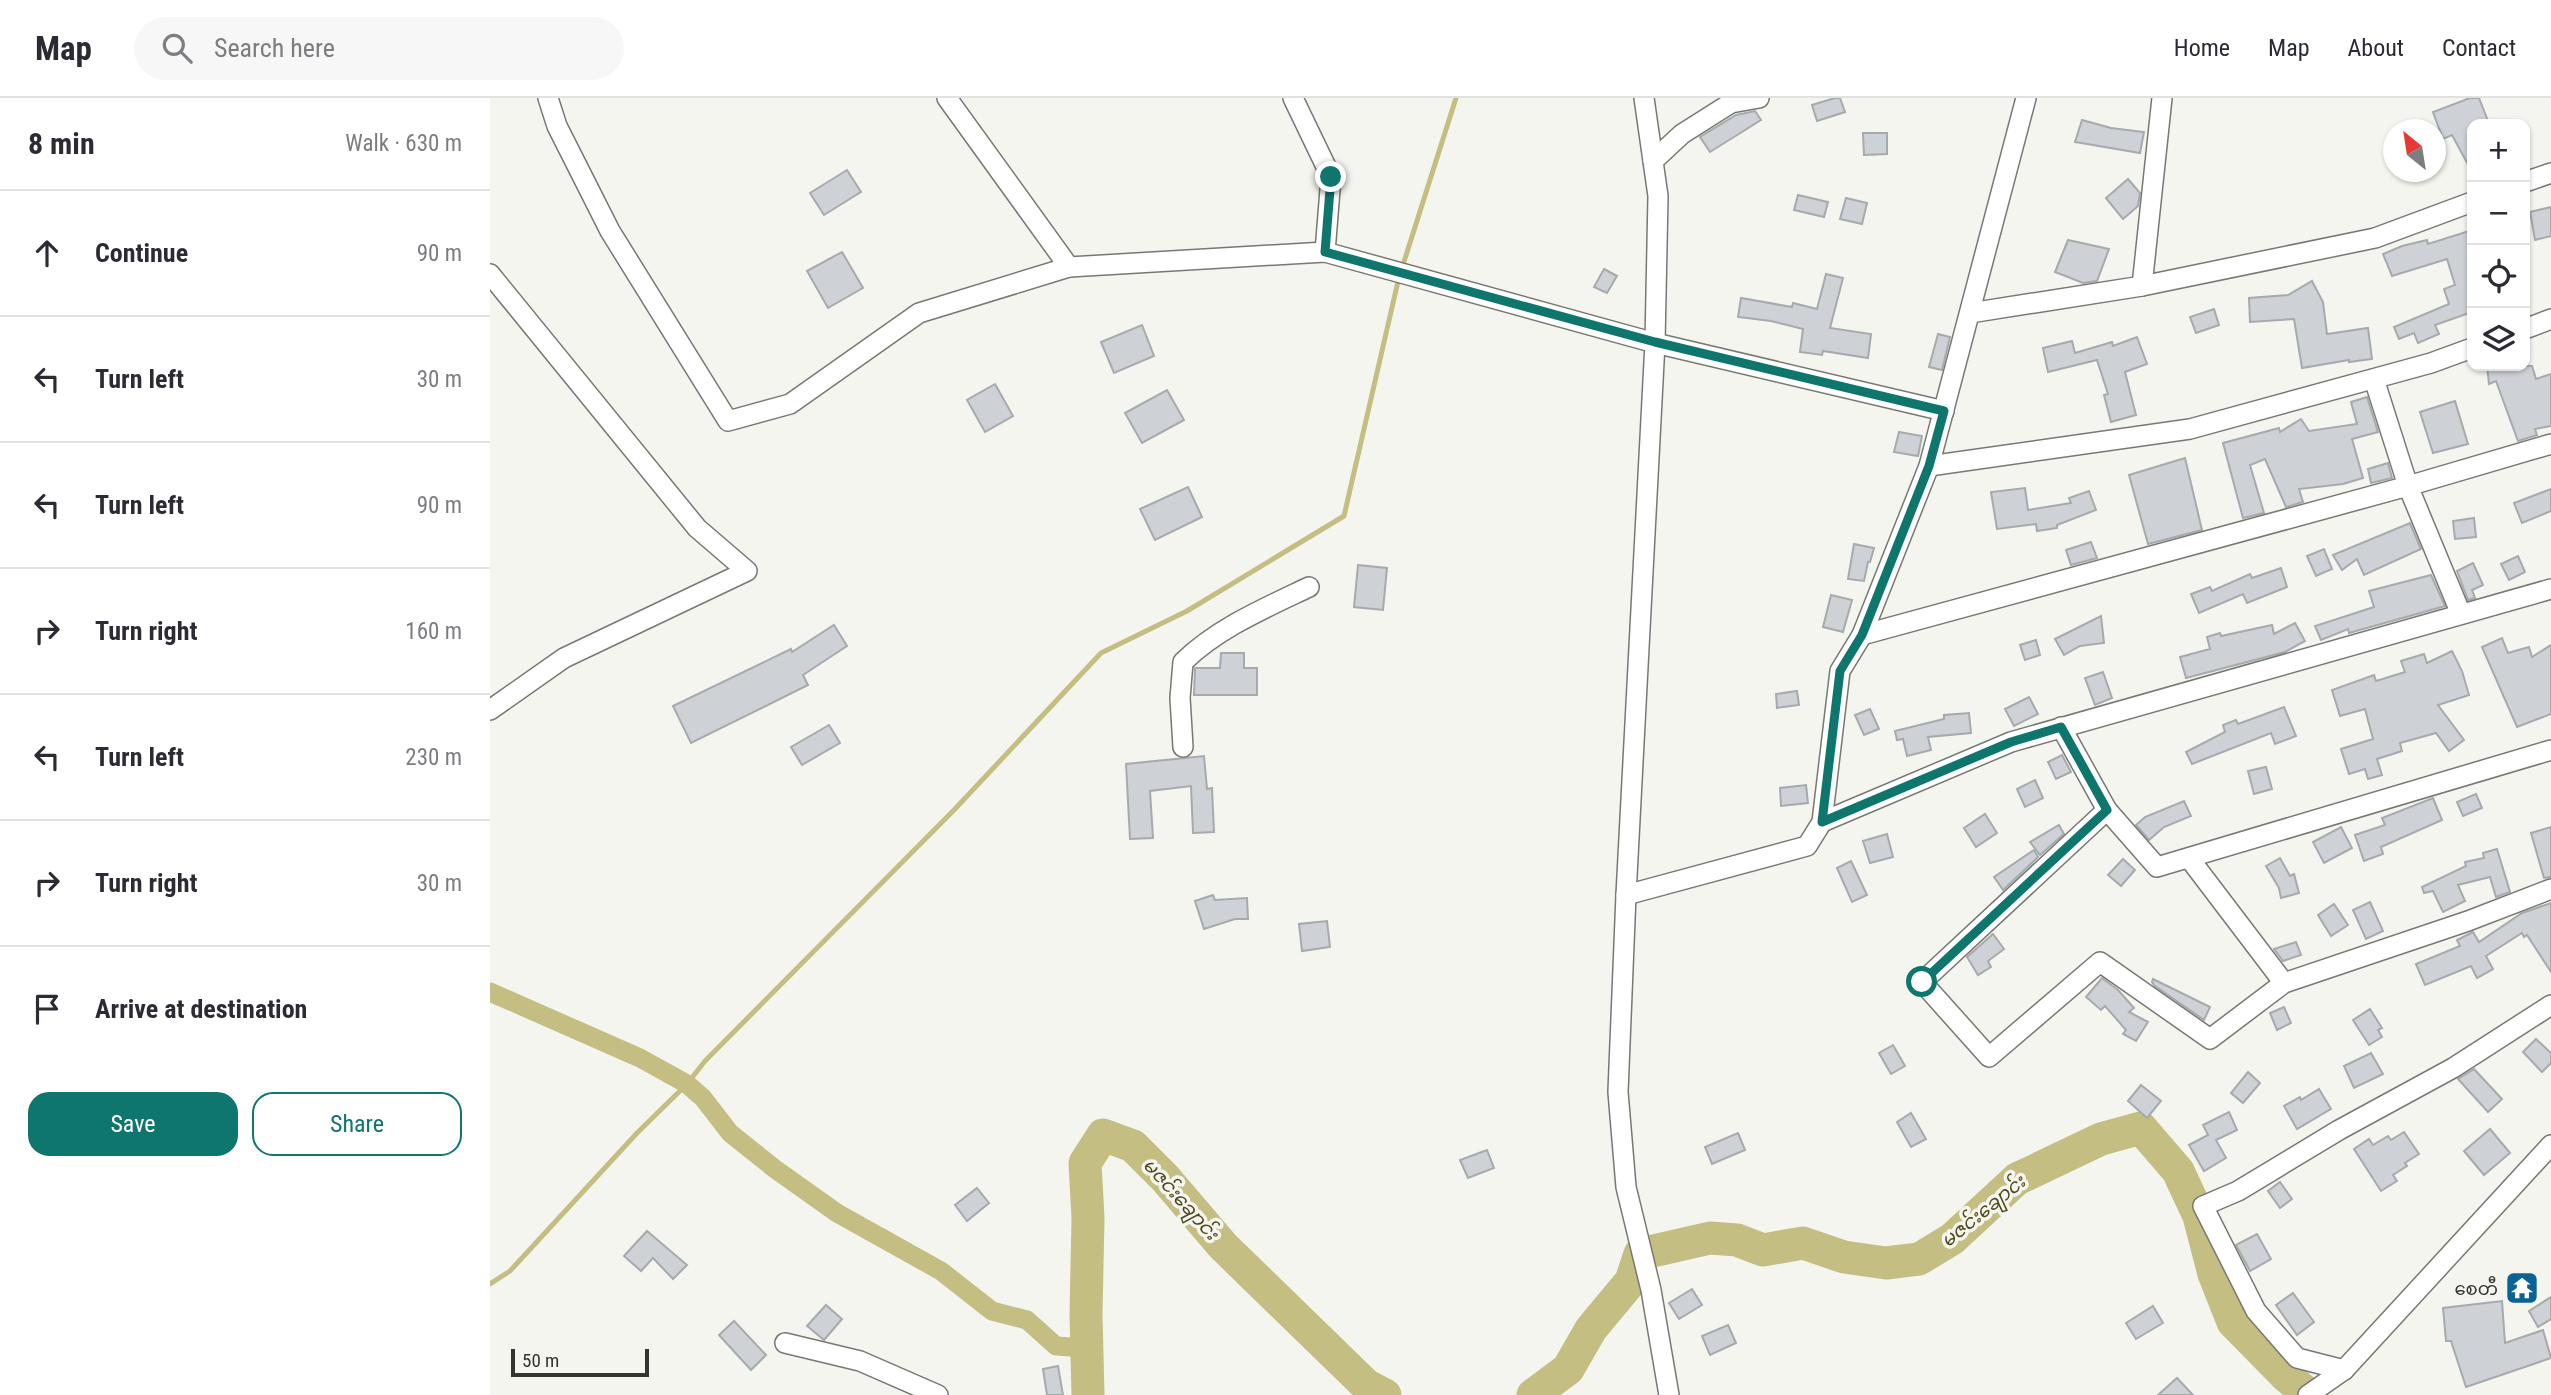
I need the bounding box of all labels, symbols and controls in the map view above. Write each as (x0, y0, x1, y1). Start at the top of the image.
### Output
search box (134, 17, 624, 80)
text: Map (35, 29, 92, 68)
icon: search (158, 29, 196, 67)
text: Search here (214, 33, 335, 63)
text: Home (2174, 34, 2230, 62)
text: Map (2268, 34, 2310, 62)
text: About (2348, 34, 2404, 62)
text: Contact (2442, 34, 2516, 62)
north arrow (2383, 119, 2446, 182)
map controls (2467, 119, 2530, 371)
button: + (2467, 119, 2530, 182)
text: 8 min (28, 126, 95, 161)
text: Walk · 630 m (345, 130, 462, 157)
route end (1315, 161, 1346, 192)
button: − (2467, 182, 2530, 245)
icon: ahead (28, 234, 66, 272)
text: Continue (95, 238, 188, 268)
text: 90 m (417, 240, 462, 267)
button: locate (2467, 245, 2530, 308)
button: layers (2467, 308, 2530, 371)
icon: left (28, 360, 66, 398)
text: Turn left (95, 364, 184, 394)
text: 30 m (417, 366, 462, 393)
icon: left (28, 486, 66, 524)
text: Turn left (95, 490, 184, 520)
text: 90 m (417, 492, 462, 519)
icon: right (28, 612, 66, 650)
text: Turn right (95, 616, 197, 646)
text: 160 m (405, 618, 462, 645)
icon: left (28, 738, 66, 776)
text: Turn left (95, 742, 184, 772)
text: 230 m (405, 744, 462, 771)
icon: right (28, 864, 66, 902)
text: Turn right (95, 868, 197, 898)
text: 30 m (417, 870, 462, 897)
route start (1906, 966, 1937, 997)
icon: arrive (28, 990, 66, 1028)
text: Arrive at destination (95, 994, 307, 1024)
button: Save (28, 1092, 238, 1156)
button: Share (252, 1092, 462, 1156)
water label: မဇင်းချောင်း (1135, 1152, 1226, 1248)
water label: မဇင်းချောင်း (1935, 1168, 2033, 1255)
temple icon: စေတီ (2503, 1269, 2541, 1307)
place label: စေတီ (2455, 1275, 2498, 1299)
scale bar (511, 1346, 649, 1378)
text: 50 m (522, 1349, 559, 1372)

